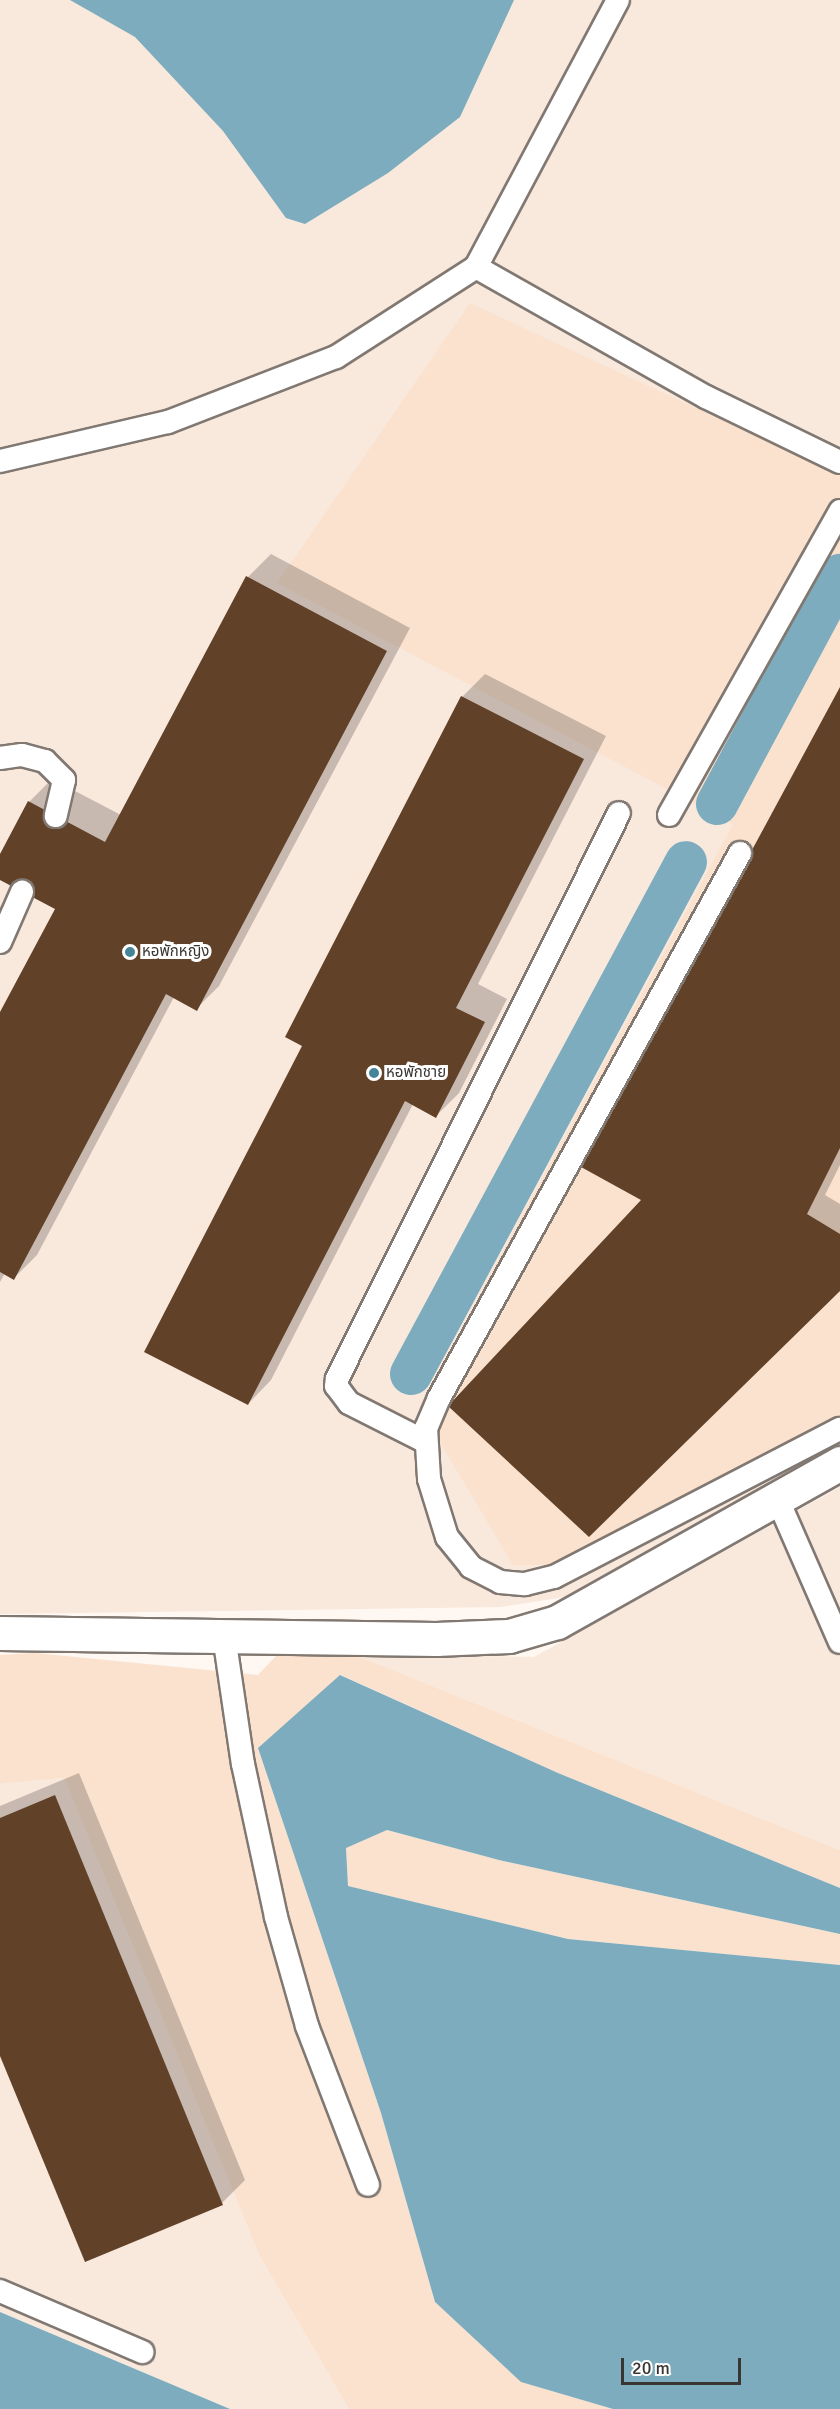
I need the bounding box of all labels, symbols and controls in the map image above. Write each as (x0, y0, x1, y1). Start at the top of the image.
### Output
place label: หอพักหญิง (142, 943, 209, 961)
marker: หอพักหญิง (123, 945, 137, 959)
place label: หอพักชาย (386, 1064, 446, 1082)
marker: หอพักชาย (367, 1066, 381, 1080)
scale bar (624, 2346, 744, 2384)
text: 20 m (632, 2357, 670, 2379)

